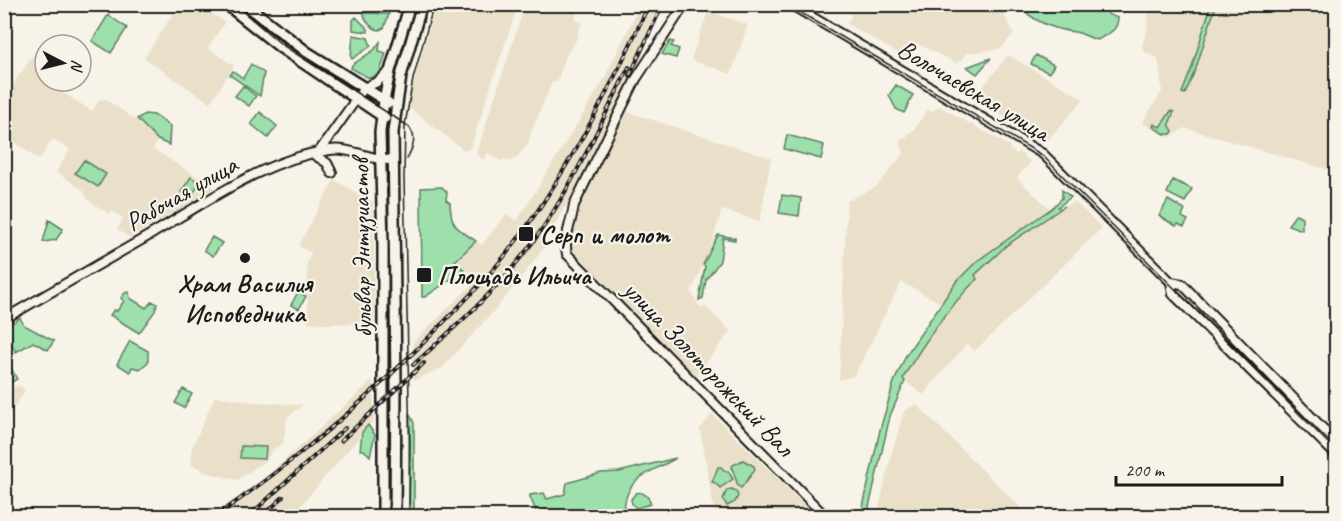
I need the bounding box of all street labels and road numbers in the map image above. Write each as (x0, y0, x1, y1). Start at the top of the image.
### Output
street label: Волочаевская улица (892, 32, 1058, 150)
street label: Рабочая улица (119, 147, 245, 239)
street label: бульвар Энтузиастов (343, 154, 380, 338)
street label: улица Золоторожский Вал (615, 272, 802, 464)

